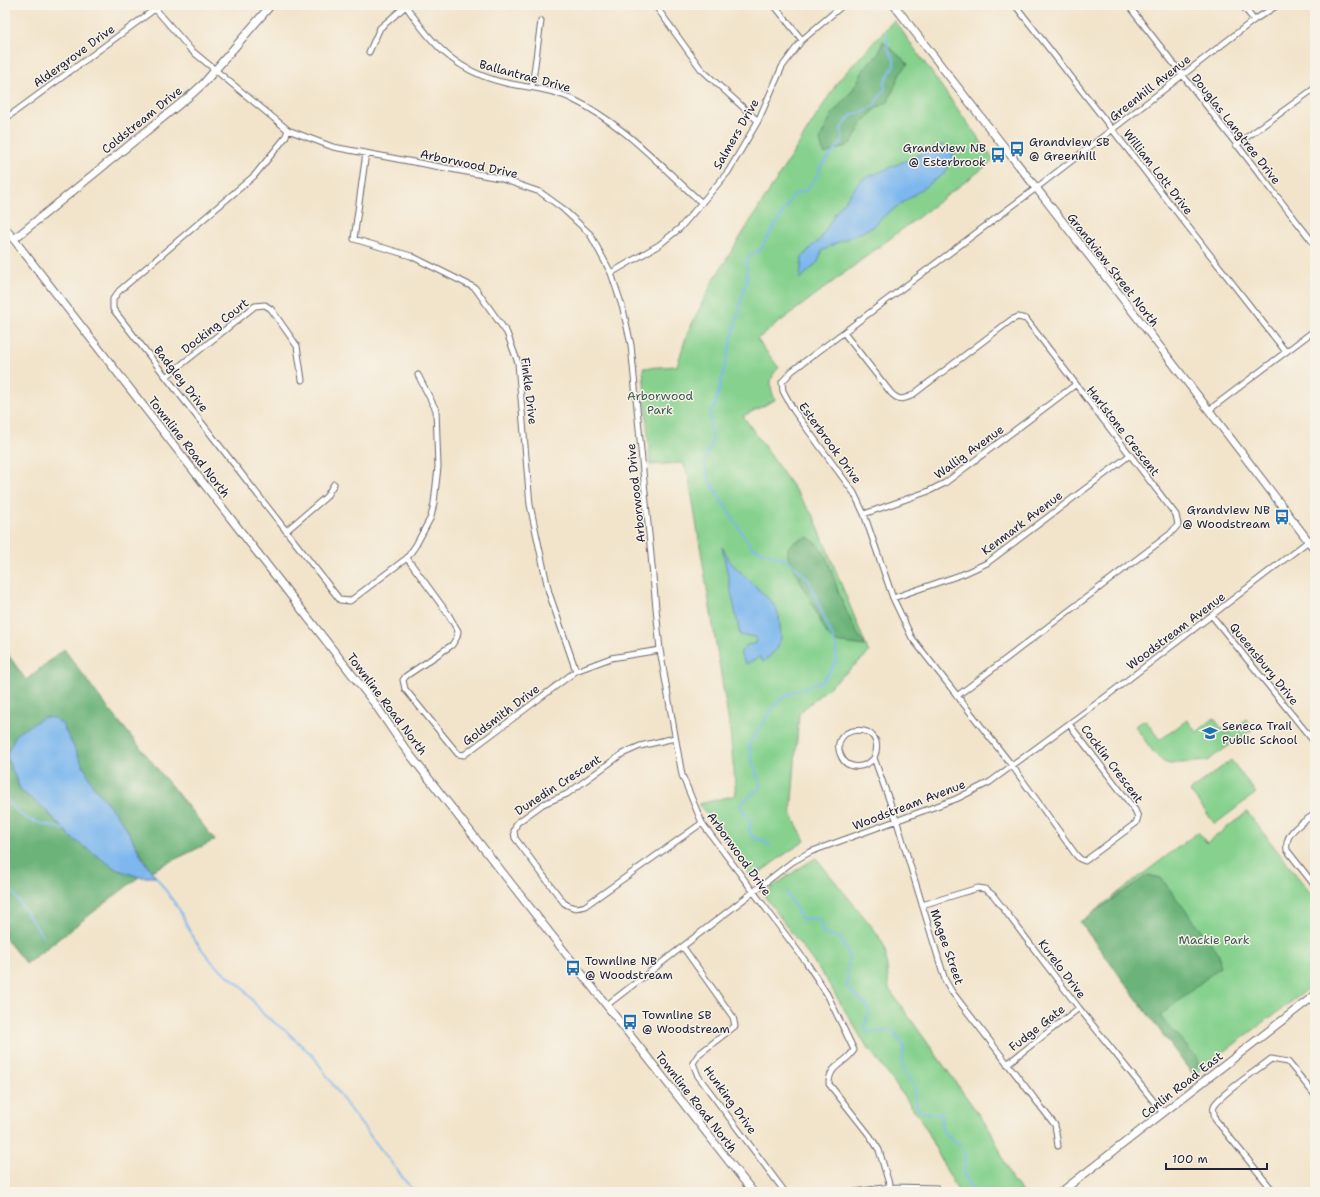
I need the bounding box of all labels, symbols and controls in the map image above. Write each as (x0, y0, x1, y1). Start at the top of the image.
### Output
street label: Aldergrove Drive (30, 21, 118, 91)
street label: Greenhill Avenue (1106, 51, 1194, 125)
street label: Ballantrae Drive (478, 56, 573, 96)
street label: Douglas Langtree Drive (1188, 71, 1284, 188)
street label: Coldstream Drive (98, 82, 186, 157)
street label: Salmers Drive (709, 96, 763, 172)
street label: William Lott Drive (1120, 126, 1197, 218)
place label: Grandview SB @ Greenhill (1029, 134, 1110, 164)
place label: Grandview NB @ Esterbrook (903, 140, 986, 170)
bus stop icon: Grandview SB @ Greenhill (1008, 140, 1026, 158)
street label: Arborwood Drive (419, 146, 520, 182)
bus stop icon: Grandview NB @ Esterbrook (989, 146, 1007, 164)
street label: Grandview Street North (1064, 210, 1162, 330)
street label: Docking Court (178, 295, 252, 357)
street label: Badgley Drive (150, 343, 212, 415)
street label: Finkle Drive (517, 356, 541, 426)
street label: Harlstone Crescent (1083, 383, 1163, 479)
park label: Arborwood Park (627, 388, 693, 418)
street label: Townline Road North (145, 393, 233, 501)
street label: Esterbrook Drive (795, 399, 865, 487)
street label: Wallig Avenue (931, 421, 1007, 483)
street label: Arborwood Drive (623, 442, 649, 543)
street label: Kenmark Avenue (978, 487, 1066, 559)
place label: Grandview NB @ Woodstream (1182, 502, 1270, 532)
bus stop icon: Grandview NB @ Woodstream (1273, 508, 1291, 526)
street label: Woodstream Avenue (1123, 588, 1229, 673)
street label: Queensbury Drive (1226, 619, 1302, 709)
street label: Townline Road North (343, 650, 431, 758)
street label: Goldsmith Drive (459, 681, 543, 749)
place label: Seneca Trail Public School (1222, 718, 1298, 748)
street label: Cocklin Crescent (1077, 722, 1147, 806)
school or university icon: Seneca Trail Public School (1201, 724, 1219, 742)
street label: Dunedin Crescent (512, 751, 604, 819)
street label: Woodstream Avenue (850, 776, 968, 834)
street label: Arborwood Drive (703, 809, 775, 899)
street label: Magee Street (927, 907, 967, 987)
park label: Mackie Park (1178, 932, 1250, 948)
street label: Kurelo Drive (1035, 936, 1090, 1002)
place label: Townline NB @ Woodstream (585, 953, 673, 983)
bus stop icon: Townline NB @ Woodstream (564, 959, 582, 977)
street label: Fudge Gate (1006, 1001, 1068, 1055)
place label: Townline SB @ Woodstream (642, 1007, 730, 1037)
bus stop icon: Townline SB @ Woodstream (621, 1013, 639, 1031)
street label: Townline Road North (652, 1048, 740, 1156)
street label: Conlin Road East (1138, 1048, 1226, 1122)
street label: Hunking Drive (700, 1063, 760, 1138)
scale bar (1166, 1145, 1267, 1171)
text: 100 m (1172, 1151, 1208, 1167)

